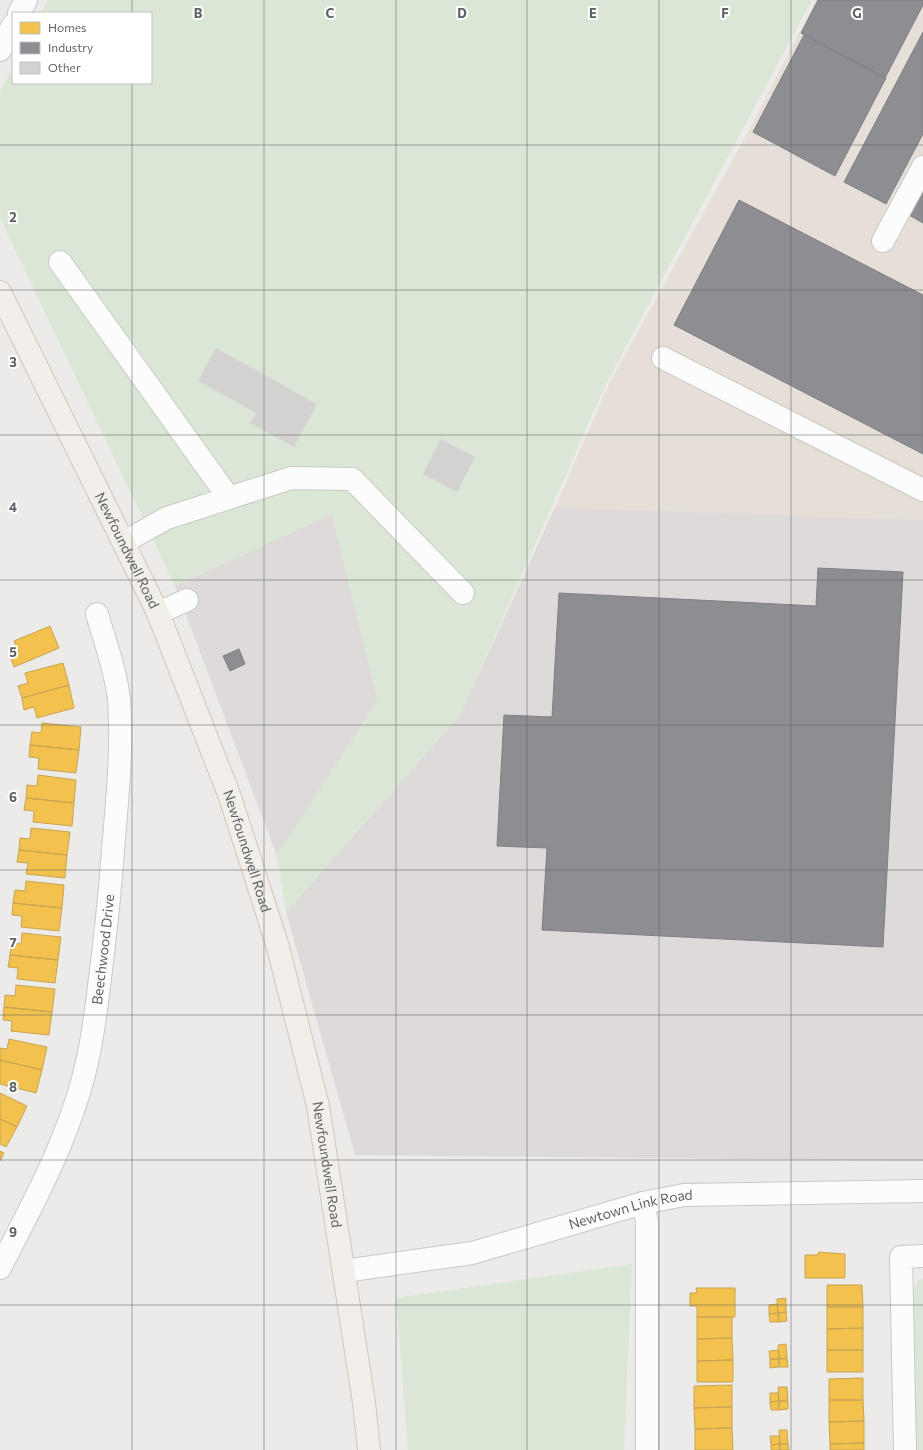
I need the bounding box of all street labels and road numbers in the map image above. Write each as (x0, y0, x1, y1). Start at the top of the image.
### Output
street label: Newfoundwell Road (92, 489, 163, 611)
street label: Newfoundwell Road (220, 787, 275, 914)
street label: Beechwood Drive (88, 893, 117, 1006)
street label: Newfoundwell Road (309, 1100, 346, 1229)
street label: Newtown Link Road (566, 1186, 693, 1232)

